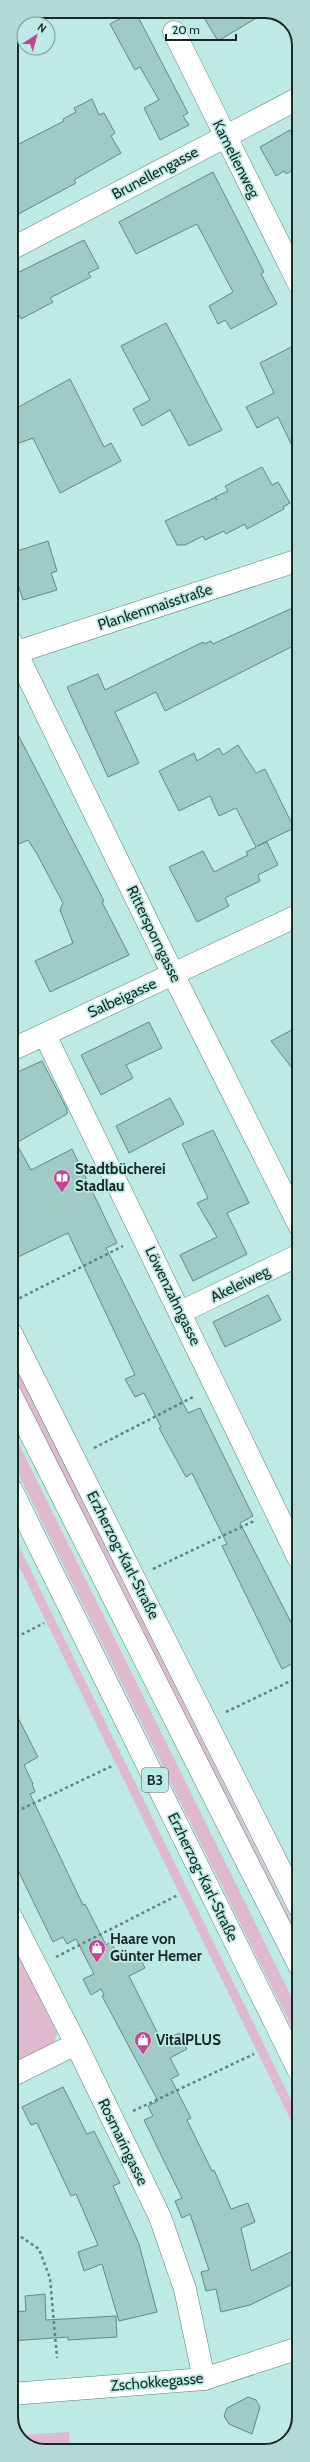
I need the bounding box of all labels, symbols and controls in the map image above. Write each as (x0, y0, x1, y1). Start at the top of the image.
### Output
north arrow (16, 16, 56, 56)
scale bar (166, 16, 236, 42)
text: N (35, 20, 49, 36)
text: 20 m (172, 22, 200, 37)
street label: Kamelienweg (209, 117, 264, 201)
street label: Brunellengasse (109, 143, 202, 203)
street label: Plankenmaisstraße (96, 580, 215, 634)
street label: Rittersporngasse (123, 883, 185, 986)
street label: Salbeigasse (85, 974, 159, 1022)
place label: Stadtbücherei Stadlau (75, 1160, 166, 1195)
library icon: Stadtbücherei Stadlau (52, 1168, 72, 1193)
street label: Löwenzahngasse (141, 1244, 205, 1349)
street label: Akeleiweg (207, 1262, 273, 1306)
street label: Erzherzog-Karl-Straße (83, 1488, 163, 1622)
road number: B3 (142, 1768, 168, 1792)
street label: Erzherzog-Karl-Straße (164, 1810, 242, 1945)
place label: Haare von Günter Hemer (110, 1930, 202, 1965)
shop icon: Haare von Günter Hemer (87, 1938, 107, 1963)
shop icon: VitalPLUS (133, 2030, 153, 2055)
place label: VitalPLUS (156, 2031, 221, 2049)
street label: Rosmaringasse (94, 2096, 152, 2189)
street label: Zschokkegasse (110, 2369, 204, 2395)

